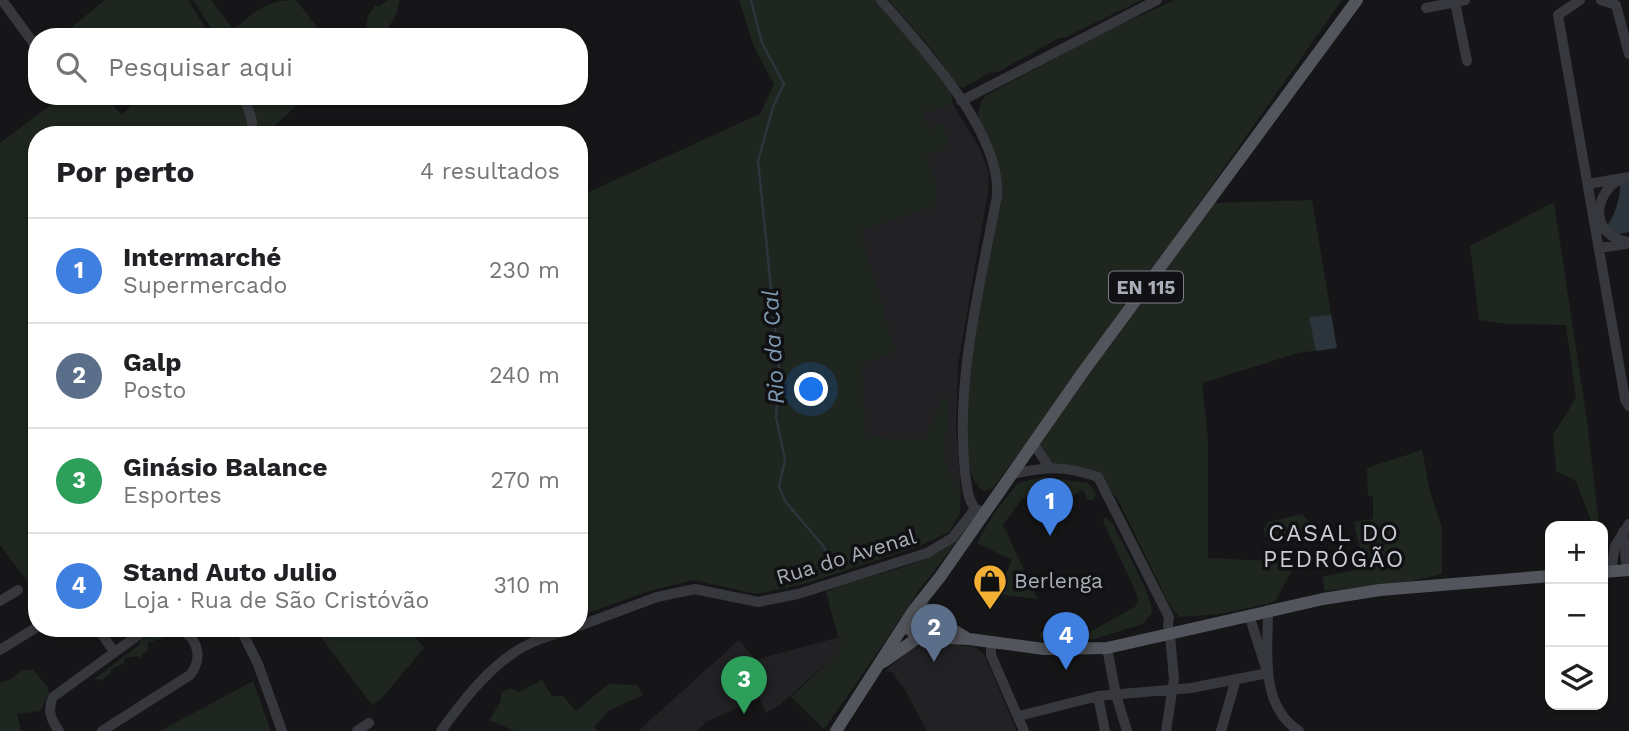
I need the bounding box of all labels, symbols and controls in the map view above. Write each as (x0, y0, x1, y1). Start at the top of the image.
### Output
search box (28, 28, 588, 105)
icon: search (52, 48, 90, 86)
text: Pesquisar aqui (108, 52, 293, 82)
text: Por perto (56, 154, 194, 189)
text: 4 resultados (420, 158, 560, 185)
text: Intermarché (123, 242, 281, 272)
text: 1 (74, 257, 84, 284)
text: 230 m (489, 257, 560, 284)
text: Supermercado (123, 272, 287, 299)
road number: EN 115 (1109, 272, 1183, 302)
water label: Rio da Cal (757, 289, 790, 405)
text: Galp (123, 347, 182, 377)
text: 2 (72, 362, 86, 389)
text: 240 m (489, 362, 560, 389)
your location (794, 372, 828, 406)
text: Posto (123, 377, 186, 404)
text: Ginásio Balance (123, 452, 328, 482)
text: 3 (72, 467, 86, 494)
text: 270 m (491, 467, 560, 494)
pin: 1 (1027, 478, 1073, 536)
text: Esportes (123, 482, 222, 509)
district label: CASAL DO PEDRÓGÃO (1263, 520, 1405, 573)
map controls (1545, 521, 1608, 710)
button: + (1545, 521, 1608, 584)
street label: Rua do Avenal (773, 523, 919, 590)
text: Stand Auto Julio (123, 557, 337, 587)
shop icon: Berlenga (971, 562, 1009, 611)
place label: Berlenga (1014, 568, 1103, 593)
text: 4 (72, 572, 86, 599)
text: 310 m (494, 572, 560, 599)
button: − (1545, 584, 1608, 647)
text: Loja · Rua de São Cristóvão (123, 587, 429, 614)
pin: 2 (911, 604, 957, 662)
pin: 4 (1043, 612, 1089, 670)
button: layers (1545, 647, 1608, 710)
pin: 3 (721, 656, 767, 714)

